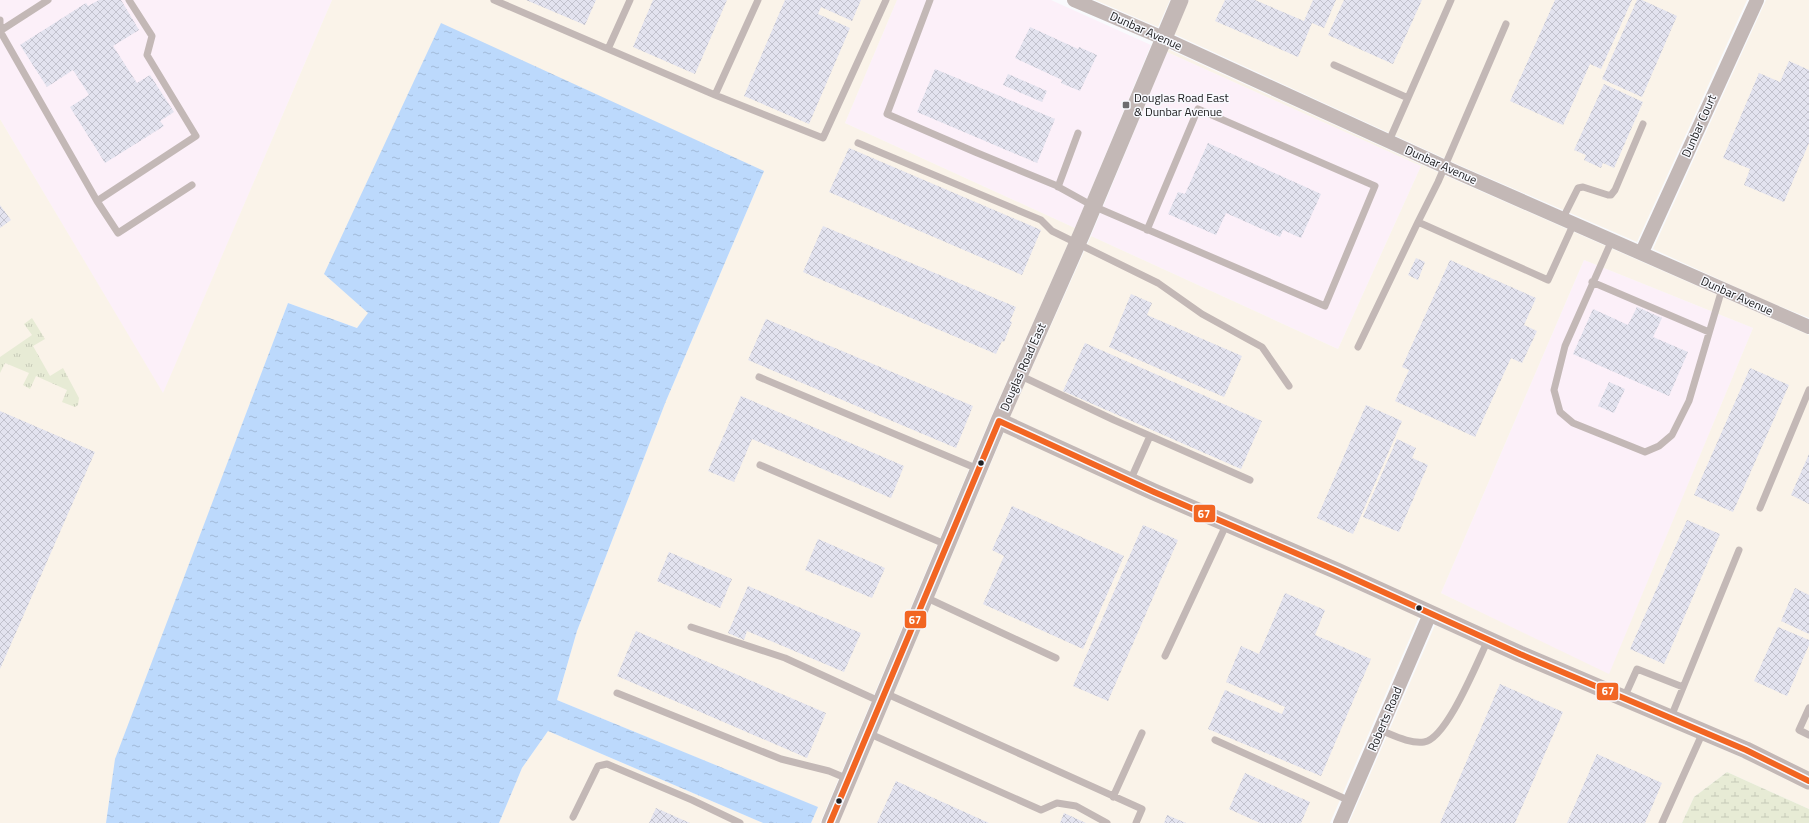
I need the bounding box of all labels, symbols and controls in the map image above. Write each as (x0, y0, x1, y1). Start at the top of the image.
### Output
street label: Dunbar Avenue (1107, 6, 1185, 55)
place label: Douglas Road East & Dunbar Avenue (1134, 88, 1229, 121)
street label: Dunbar Court (1676, 91, 1721, 160)
marker: Douglas Road East & Dunbar Avenue (1121, 100, 1131, 110)
street label: Dunbar Avenue (1402, 140, 1480, 189)
street label: Dunbar Avenue (1698, 271, 1776, 320)
street label: Douglas Road East (995, 319, 1051, 414)
unlabelled marker (976, 458, 986, 468)
line badge: 67 (1193, 504, 1216, 523)
text: 67 (1198, 506, 1210, 522)
unlabelled marker (1414, 603, 1424, 613)
line badge: 67 (904, 610, 927, 629)
text: 67 (909, 612, 921, 628)
line badge: 67 (1596, 682, 1619, 701)
text: 67 (1602, 683, 1614, 699)
street label: Roberts Road (1362, 684, 1407, 754)
unlabelled marker (834, 796, 844, 806)

